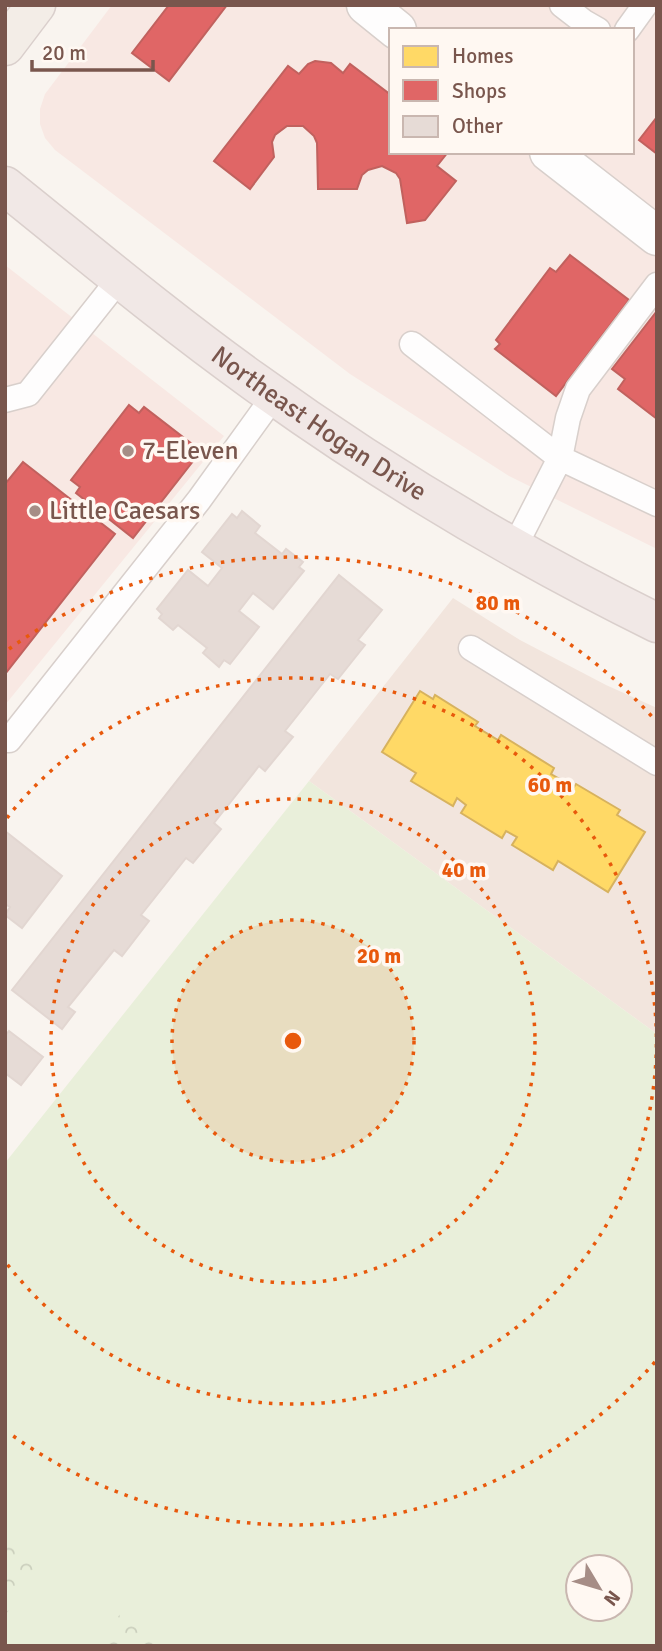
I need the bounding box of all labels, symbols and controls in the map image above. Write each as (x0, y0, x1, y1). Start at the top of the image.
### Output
scale bar (32, 28, 152, 72)
legend (389, 28, 634, 154)
text: 20 m (42, 40, 86, 66)
text: Homes (452, 43, 514, 69)
text: Shops (452, 78, 506, 104)
text: Other (452, 113, 503, 139)
street label: Northeast Hogan Drive (205, 340, 432, 508)
place label: 7-Eleven (142, 435, 239, 467)
marker: 7-Eleven (120, 443, 136, 459)
place label: Little Caesars (49, 495, 200, 527)
marker: Little Caesars (27, 503, 43, 519)
text: 80 m (476, 590, 520, 616)
text: 60 m (528, 772, 572, 798)
text: 40 m (442, 857, 486, 883)
text: 20 m (357, 943, 401, 969)
centre of rings (281, 1029, 305, 1053)
north arrow (564, 1553, 634, 1623)
text: N (598, 1585, 625, 1610)

